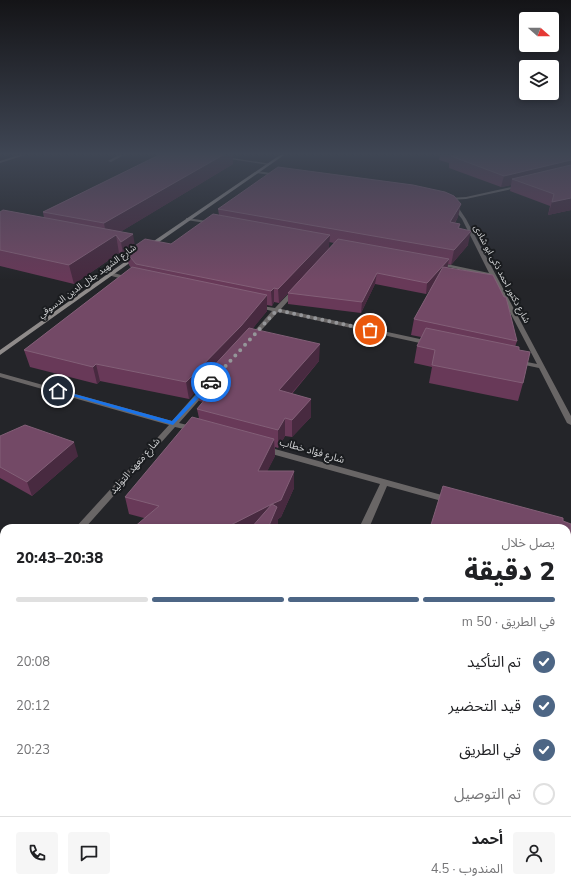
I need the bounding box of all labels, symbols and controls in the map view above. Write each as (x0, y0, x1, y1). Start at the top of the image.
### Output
north arrow (519, 12, 559, 52)
map controls (519, 12, 559, 100)
button: layers (519, 60, 559, 100)
street label: شارع دكتور احمد ذكى ابو شادى (470, 223, 533, 326)
street label: شارع الشهيد جلال الدين الدسوقي (36, 241, 139, 322)
pin (353, 313, 387, 347)
icon: bag (359, 319, 381, 341)
courier (191, 362, 231, 402)
icon: car (200, 371, 222, 393)
pin (41, 374, 75, 408)
icon: home (47, 380, 69, 402)
street label: شارع معهد التوليد (107, 435, 164, 497)
street label: شارع فؤاد خطاب (278, 435, 346, 467)
text: يصل خلال (501, 534, 555, 552)
text: 20:38–20:43 (16, 548, 103, 568)
text: 2 دقيقة (464, 554, 555, 589)
text: في الطريق · 50 m (462, 613, 555, 631)
icon: check (533, 651, 555, 673)
text: تم التأكيد (467, 652, 521, 672)
text: 20:08 (16, 653, 50, 671)
icon: check (533, 695, 555, 717)
text: قيد التحضير (448, 696, 521, 716)
text: 20:12 (16, 697, 50, 715)
icon: check (533, 739, 555, 761)
text: في الطريق (459, 740, 521, 760)
text: 20:23 (16, 741, 50, 759)
text: تم التوصيل (454, 784, 521, 804)
text: أحمد (472, 829, 503, 849)
button: phone (16, 832, 58, 874)
button: chat (68, 832, 110, 874)
button: person (513, 832, 555, 874)
text: المندوب · 4.5 (431, 860, 503, 878)

